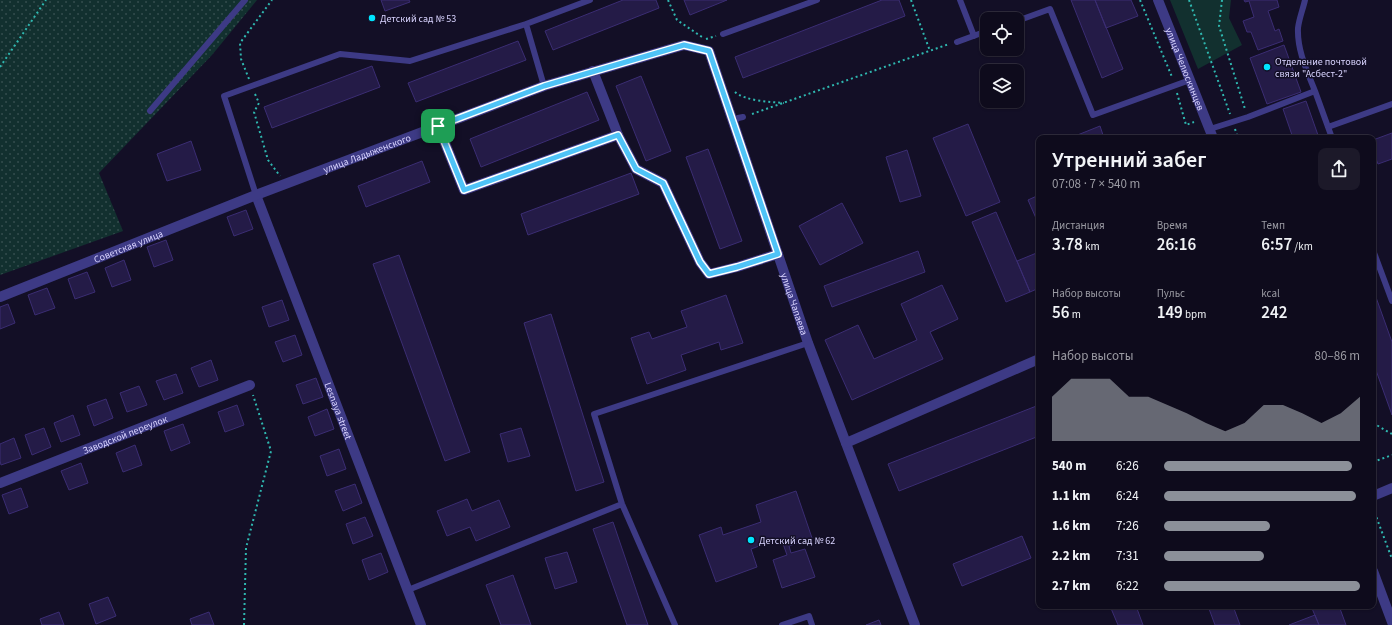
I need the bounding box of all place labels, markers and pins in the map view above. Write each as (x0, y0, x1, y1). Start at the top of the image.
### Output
place label: Детский сад № 53 (380, 12, 456, 26)
marker: Детский сад № 53 (367, 13, 377, 23)
place label: Отделение почтовой связи "Асбест-2" (1275, 55, 1367, 81)
marker: Отделение почтовой связи "Асбест-2" (1262, 62, 1272, 72)
pin (421, 109, 455, 143)
place label: Детский сад № 62 (759, 534, 835, 548)
marker: Детский сад № 62 (746, 535, 756, 545)

